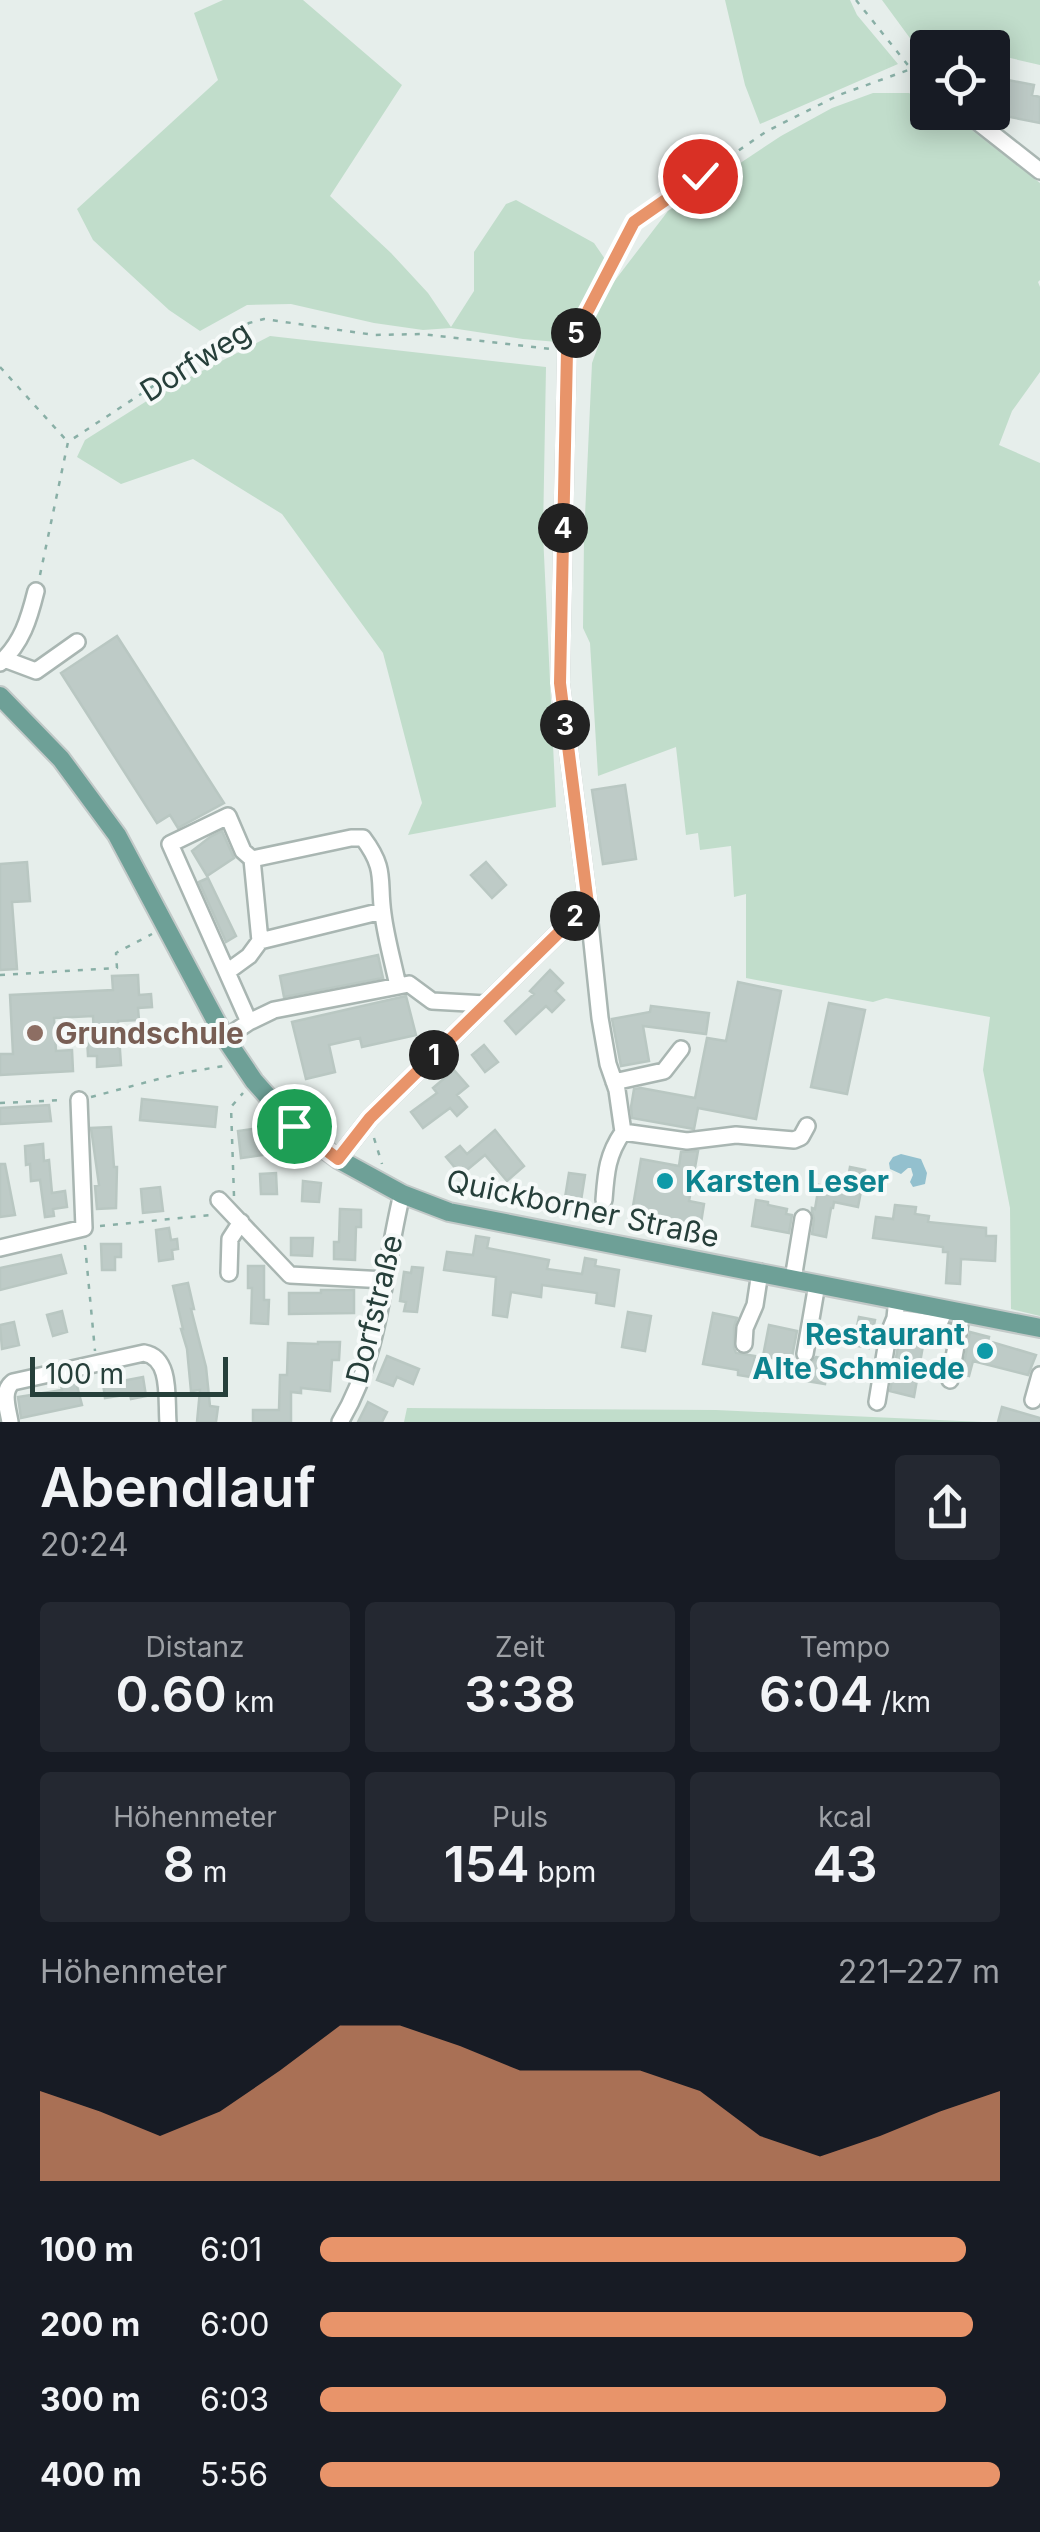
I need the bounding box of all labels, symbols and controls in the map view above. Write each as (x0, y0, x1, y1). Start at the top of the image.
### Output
map controls (910, 30, 1010, 130)
button: locate (910, 30, 1010, 130)
pin (658, 134, 743, 219)
icon: check (673, 149, 728, 204)
pin: 5 (551, 308, 601, 358)
street label: Dorfweg (133, 313, 257, 409)
text: 5 (567, 316, 585, 350)
pin: 4 (538, 503, 588, 553)
text: 4 (554, 511, 572, 545)
pin: 3 (540, 700, 590, 750)
text: 3 (556, 708, 574, 742)
pin: 2 (550, 891, 600, 941)
text: 2 (566, 899, 584, 933)
place label: Grundschule (55, 1015, 244, 1051)
marker: Grundschule (24, 1022, 46, 1044)
pin: 1 (409, 1030, 459, 1080)
text: 1 (428, 1038, 440, 1072)
pin (252, 1084, 337, 1169)
icon: arrive (267, 1099, 322, 1154)
street label: Quickborner Straße (443, 1162, 723, 1254)
place label: Karsten Leser (685, 1163, 889, 1199)
marker: Karsten Leser (654, 1170, 676, 1192)
street label: Dorfstraße (338, 1231, 410, 1387)
place label: Restaurant Alte Schmiede (752, 1316, 965, 1386)
marker: Restaurant Alte Schmiede (974, 1340, 996, 1362)
scale bar (30, 1352, 228, 1396)
text: 100 m (45, 1357, 124, 1391)
text: Abendlauf (40, 1454, 316, 1520)
button: share (895, 1455, 1000, 1560)
text: 20:24 (40, 1525, 129, 1564)
text: Distanz (146, 1630, 244, 1664)
text: Zeit (495, 1630, 545, 1664)
text: Tempo (800, 1630, 890, 1664)
text: 0.60 (116, 1664, 227, 1724)
text: 3:38 (464, 1664, 576, 1724)
text: 6:04 (759, 1664, 873, 1724)
text: km (227, 1685, 274, 1719)
text: /km (873, 1685, 931, 1719)
text: Höhenmeter (113, 1800, 277, 1834)
text: Puls (492, 1800, 548, 1834)
text: kcal (818, 1800, 872, 1834)
text: 8 (163, 1834, 195, 1894)
text: 154 (444, 1834, 530, 1894)
text: 43 (812, 1834, 878, 1894)
text: m (195, 1855, 227, 1889)
text: bpm (530, 1855, 596, 1889)
text: Höhenmeter (40, 1952, 227, 1991)
text: 221–227 m (838, 1952, 1000, 1991)
text: 100 m (40, 2230, 134, 2269)
text: 6:01 (200, 2230, 262, 2269)
text: 200 m (40, 2305, 140, 2344)
text: 6:00 (200, 2305, 269, 2344)
text: 300 m (40, 2380, 141, 2419)
text: 6:03 (200, 2380, 269, 2419)
text: 400 m (40, 2455, 142, 2494)
text: 5:56 (200, 2455, 268, 2494)

